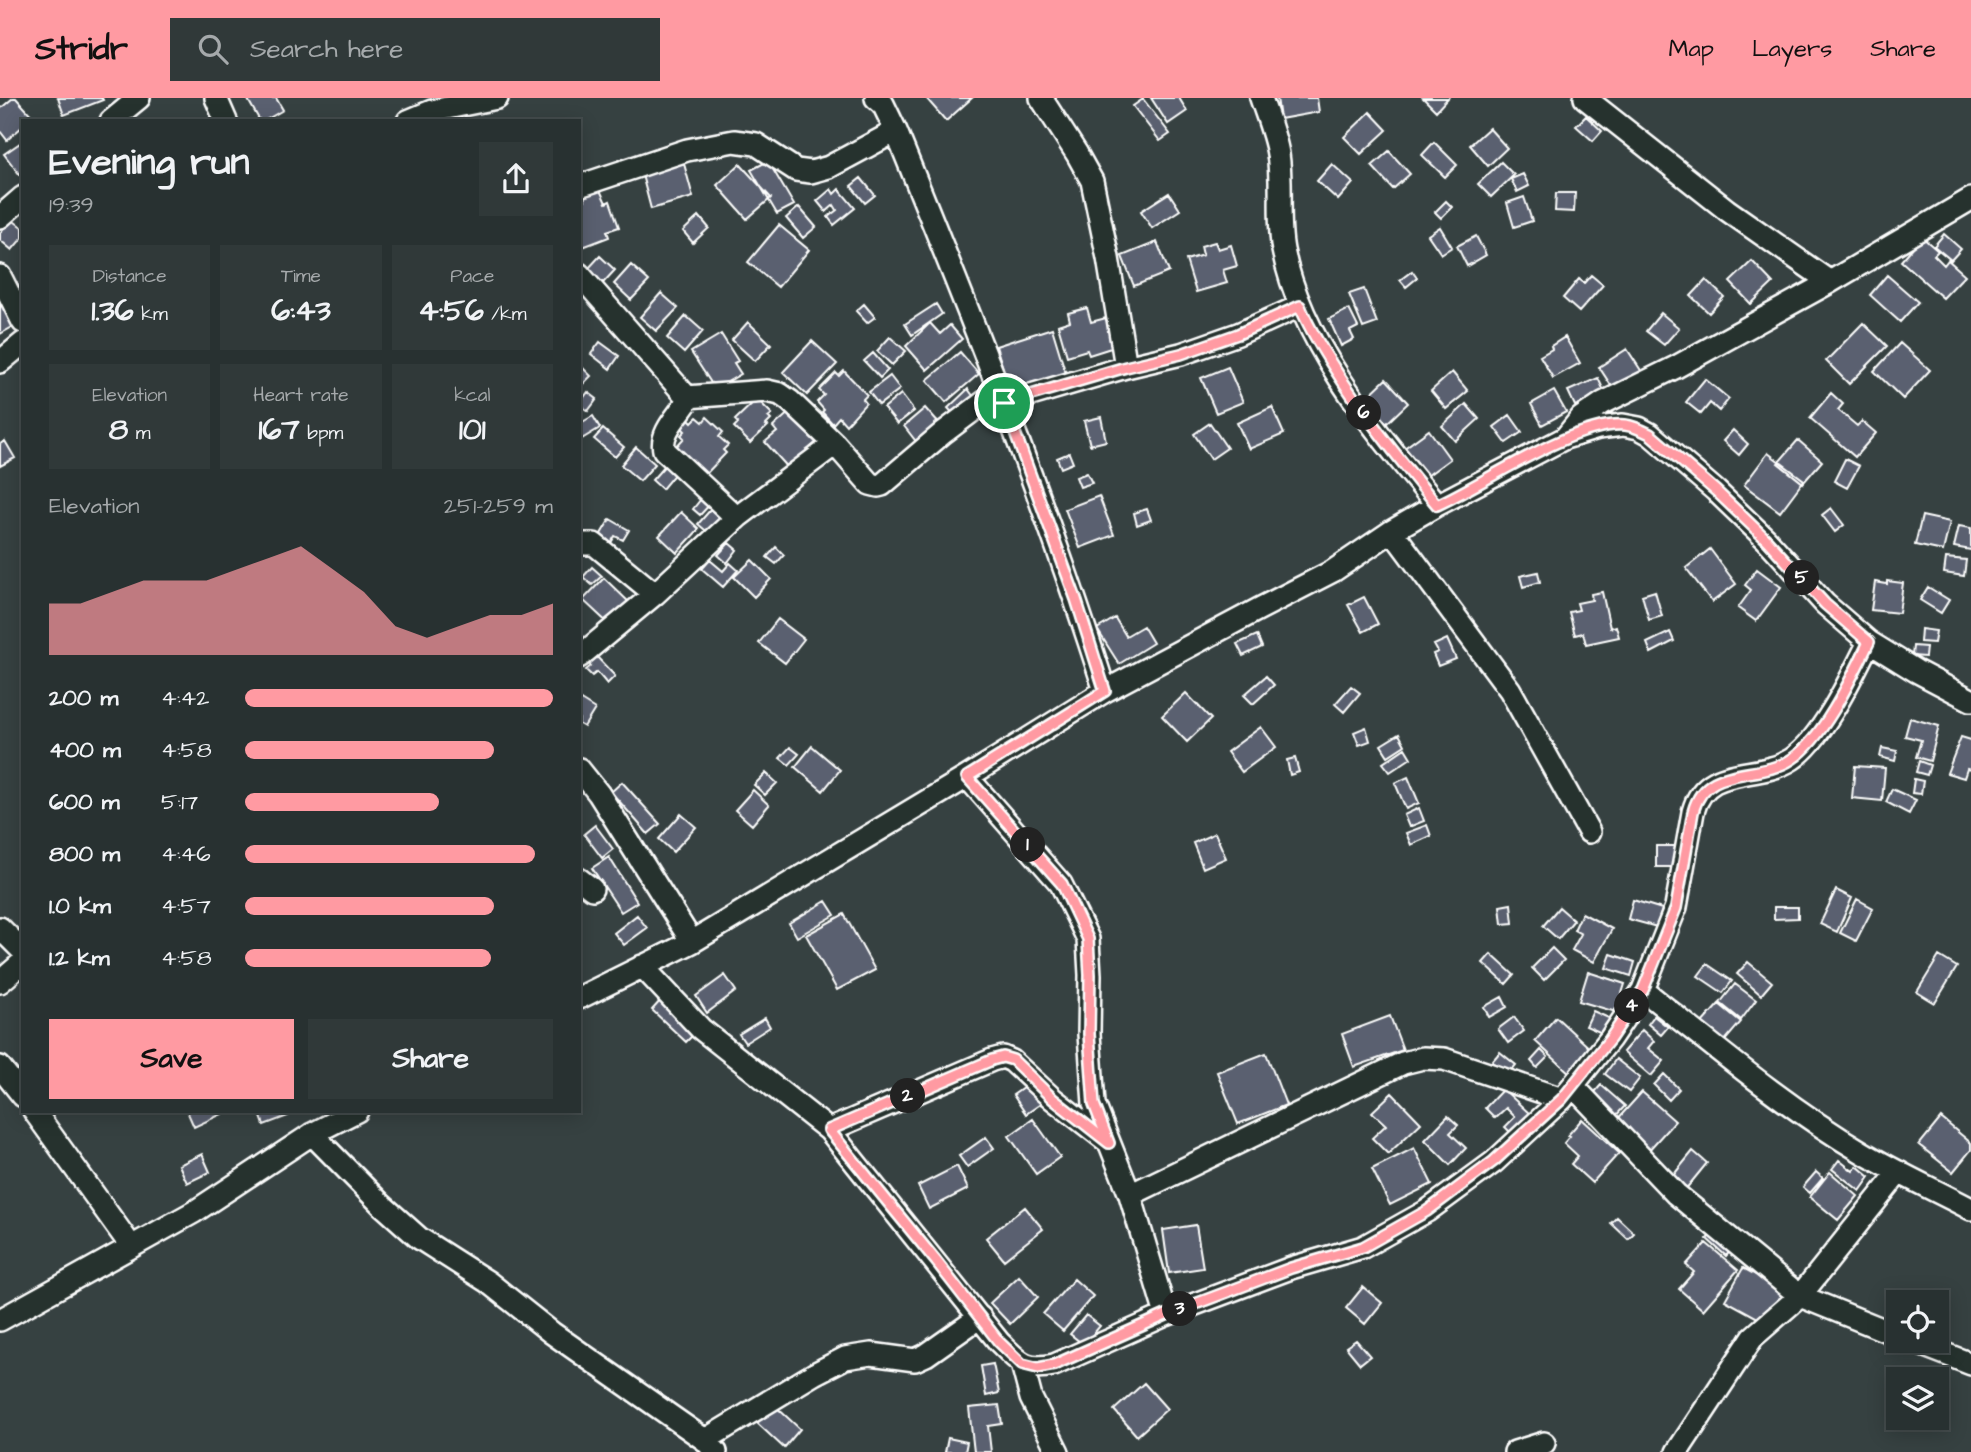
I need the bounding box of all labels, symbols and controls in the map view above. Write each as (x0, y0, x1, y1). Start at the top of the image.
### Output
search box (170, 18, 660, 81)
text: Stridr (35, 26, 128, 72)
icon: search (194, 30, 232, 68)
text: Search here (250, 31, 403, 67)
text: Map (1669, 32, 1714, 66)
text: Layers (1752, 32, 1832, 66)
text: Share (1870, 32, 1936, 66)
text: Evening run (49, 137, 250, 189)
button: share (479, 142, 553, 216)
text: 19:39 (49, 189, 94, 221)
text: Distance (93, 263, 167, 290)
text: Time (281, 263, 321, 290)
text: Pace (450, 263, 494, 290)
text: 1.36 (92, 290, 134, 332)
text: 6:43 (271, 290, 331, 332)
text: 4:56 (418, 290, 484, 332)
text: km (134, 301, 168, 328)
text: /km (484, 301, 526, 328)
pin (974, 373, 1034, 433)
text: Elevation (92, 382, 167, 409)
text: Heart rate (253, 382, 349, 409)
text: kcal (454, 382, 491, 409)
icon: arrive (985, 384, 1023, 422)
pin: 6 (1346, 396, 1382, 430)
text: 6 (1358, 399, 1369, 426)
text: 8 (109, 409, 128, 451)
text: 167 (259, 409, 300, 451)
text: 101 (459, 409, 486, 451)
text: m (128, 420, 151, 447)
text: bpm (300, 420, 343, 447)
text: Elevation (49, 490, 140, 522)
text: 251–259 m (444, 490, 553, 522)
pin: 5 (1784, 560, 1820, 596)
text: 5 (1795, 564, 1808, 591)
text: 200 m (49, 682, 118, 714)
text: 4:42 (161, 682, 209, 714)
text: 400 m (49, 734, 121, 766)
text: 4:58 (161, 734, 212, 766)
text: 600 m (49, 786, 120, 818)
text: 5:17 (161, 786, 198, 818)
pin: 1 (1010, 828, 1046, 862)
text: 1 (1026, 831, 1029, 858)
text: 800 m (49, 838, 120, 870)
text: 4:46 (161, 838, 211, 870)
text: 1.0 km (49, 890, 111, 922)
text: 4:57 (161, 890, 211, 922)
text: 1.2 km (49, 942, 110, 974)
text: 4:58 (161, 942, 212, 974)
pin: 4 (1614, 988, 1650, 1024)
text: 4 (1625, 992, 1638, 1019)
button: Save (49, 1019, 294, 1099)
button: Share (308, 1019, 553, 1099)
pin: 2 (890, 1079, 926, 1114)
text: 2 (902, 1082, 913, 1109)
map controls (1886, 1290, 1949, 1430)
button: locate (1886, 1290, 1949, 1353)
pin: 3 (1162, 1292, 1198, 1326)
text: 3 (1175, 1295, 1184, 1322)
button: layers (1886, 1367, 1949, 1430)

